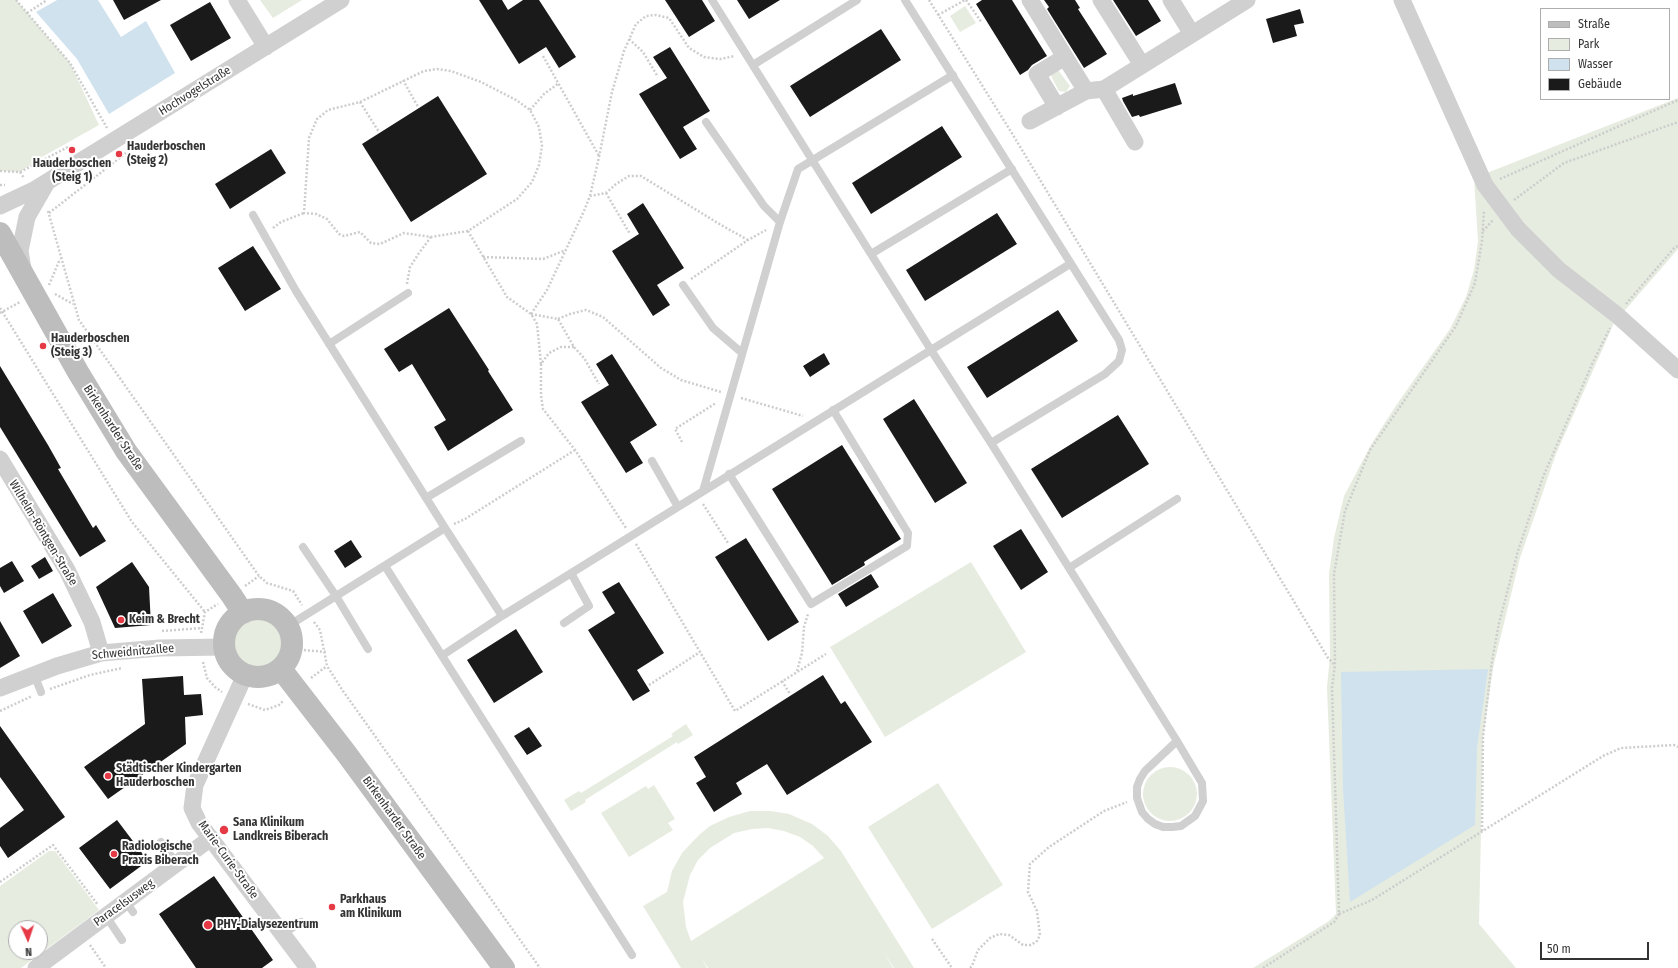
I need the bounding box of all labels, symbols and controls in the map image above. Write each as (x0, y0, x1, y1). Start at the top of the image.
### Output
legend (1540, 8, 1670, 100)
text: Straße (1578, 17, 1610, 31)
text: Park (1578, 37, 1599, 51)
text: Wasser (1578, 57, 1613, 71)
street label: Hochvogelstraße (156, 63, 234, 119)
text: Gebäude (1578, 77, 1622, 91)
place label: Hauderboschen (Steig 2) (127, 140, 206, 168)
marker: Hauderboschen (Steig 1) (67, 145, 77, 155)
marker: Hauderboschen (Steig 2) (114, 149, 124, 159)
place label: Hauderboschen (Steig 1) (33, 157, 111, 185)
place label: Hauderboschen (Steig 3) (51, 332, 130, 360)
marker: Hauderboschen (Steig 3) (38, 341, 48, 351)
street label: Birkenharder Straße (80, 383, 146, 473)
street label: Wilhelm-Röntgen-Straße (6, 478, 80, 588)
place label: Keim & Brecht (129, 613, 200, 627)
marker: Keim & Brecht (116, 615, 126, 625)
street label: Schweidnitzallee (91, 641, 175, 663)
place label: Städtischer Kindergarten Hauderboschen (116, 762, 242, 790)
marker: Städtischer Kindergarten Hauderboschen (103, 771, 113, 781)
street label: Birkenharder Straße (359, 774, 429, 862)
place label: Sana Klinikum Landkreis Biberach (233, 816, 328, 844)
street label: Marie-Curie-Straße (195, 818, 261, 902)
marker: Sana Klinikum Landkreis Biberach (218, 824, 230, 836)
place label: Radiologische Praxis Biberach (122, 840, 199, 868)
marker: Radiologische Praxis Biberach (109, 849, 119, 859)
street label: Paracelsusweg (91, 876, 157, 930)
place label: Parkhaus am Klinikum (340, 893, 402, 921)
marker: Parkhaus am Klinikum (327, 902, 337, 912)
place label: PHY-Dialysezentrum (217, 918, 318, 932)
marker: PHY-Dialysezentrum (202, 919, 214, 931)
north arrow (8, 920, 48, 960)
scale bar (1542, 934, 1651, 960)
text: 50 m (1547, 942, 1571, 956)
text: N (25, 945, 32, 958)

